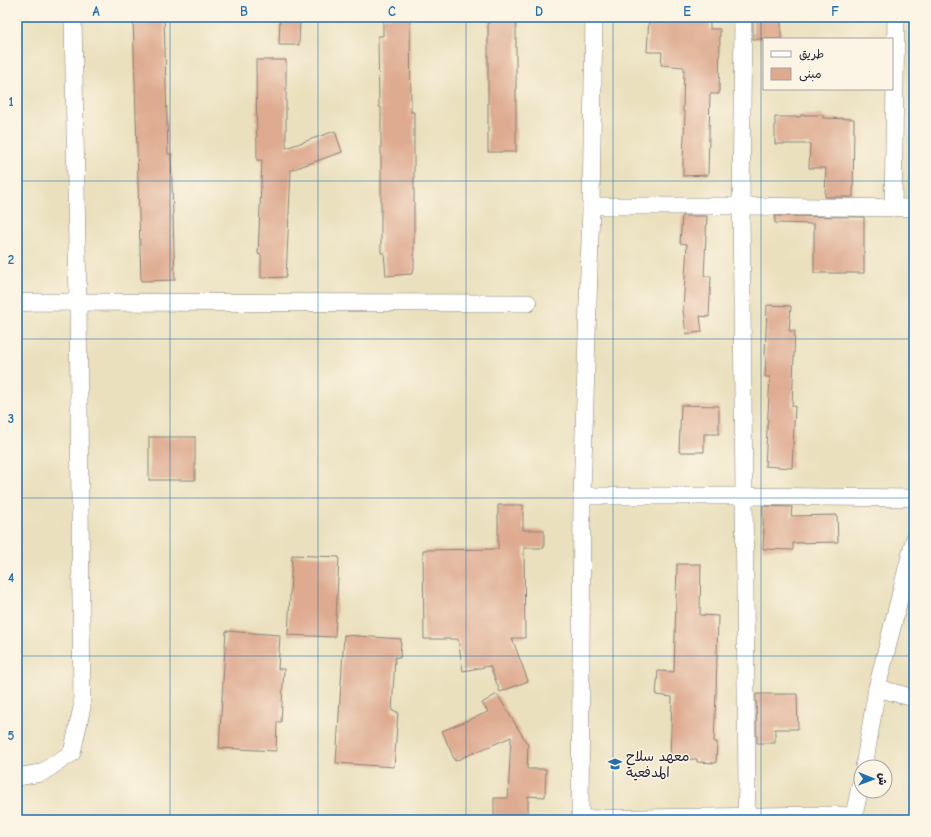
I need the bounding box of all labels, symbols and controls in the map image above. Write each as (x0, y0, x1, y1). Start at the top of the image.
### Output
text: A (92, 4, 100, 19)
text: B (240, 4, 248, 19)
text: C (388, 4, 396, 19)
text: D (535, 4, 543, 19)
text: E (683, 4, 691, 19)
text: F (831, 4, 839, 19)
legend (763, 38, 893, 90)
text: طريق (799, 47, 824, 61)
text: مبنى (799, 67, 822, 82)
text: 1 (8, 94, 14, 109)
text: 2 (8, 252, 14, 267)
text: 3 (8, 411, 14, 426)
text: 4 (8, 570, 14, 585)
text: 5 (8, 728, 15, 743)
place label: معهد سلاح المدفعية (626, 748, 690, 781)
school or university icon: معهد سلاح المدفعية (607, 756, 623, 772)
north arrow (853, 759, 893, 799)
text: ش (876, 773, 889, 785)

